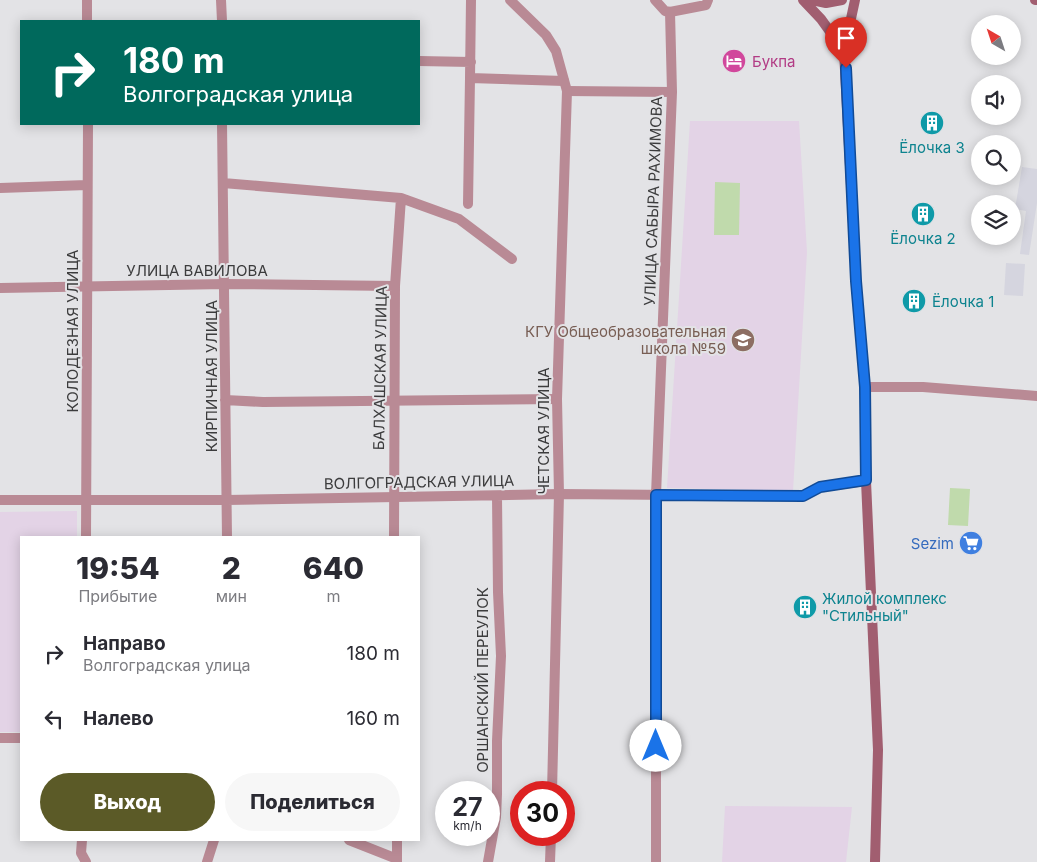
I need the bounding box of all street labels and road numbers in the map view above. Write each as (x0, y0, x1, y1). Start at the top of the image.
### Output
street label: УЛИЦА САБЫРА РАХИМОВА (640, 96, 666, 306)
street label: КОЛОДЕЗНАЯ УЛИЦА (63, 250, 82, 412)
street label: УЛИЦА ВАВИЛОВА (126, 261, 268, 280)
street label: БАЛХАШСКАЯ УЛИЦА (369, 286, 391, 450)
street label: КИРПИЧНАЯ УЛИЦА (202, 300, 221, 452)
street label: ЧЕТСКАЯ УЛИЦА (534, 367, 553, 495)
street label: ВОЛГОГРАДСКАЯ УЛИЦА (324, 471, 514, 493)
street label: ОРШАНСКИЙ ПЕРЕУЛОК (473, 587, 492, 773)

